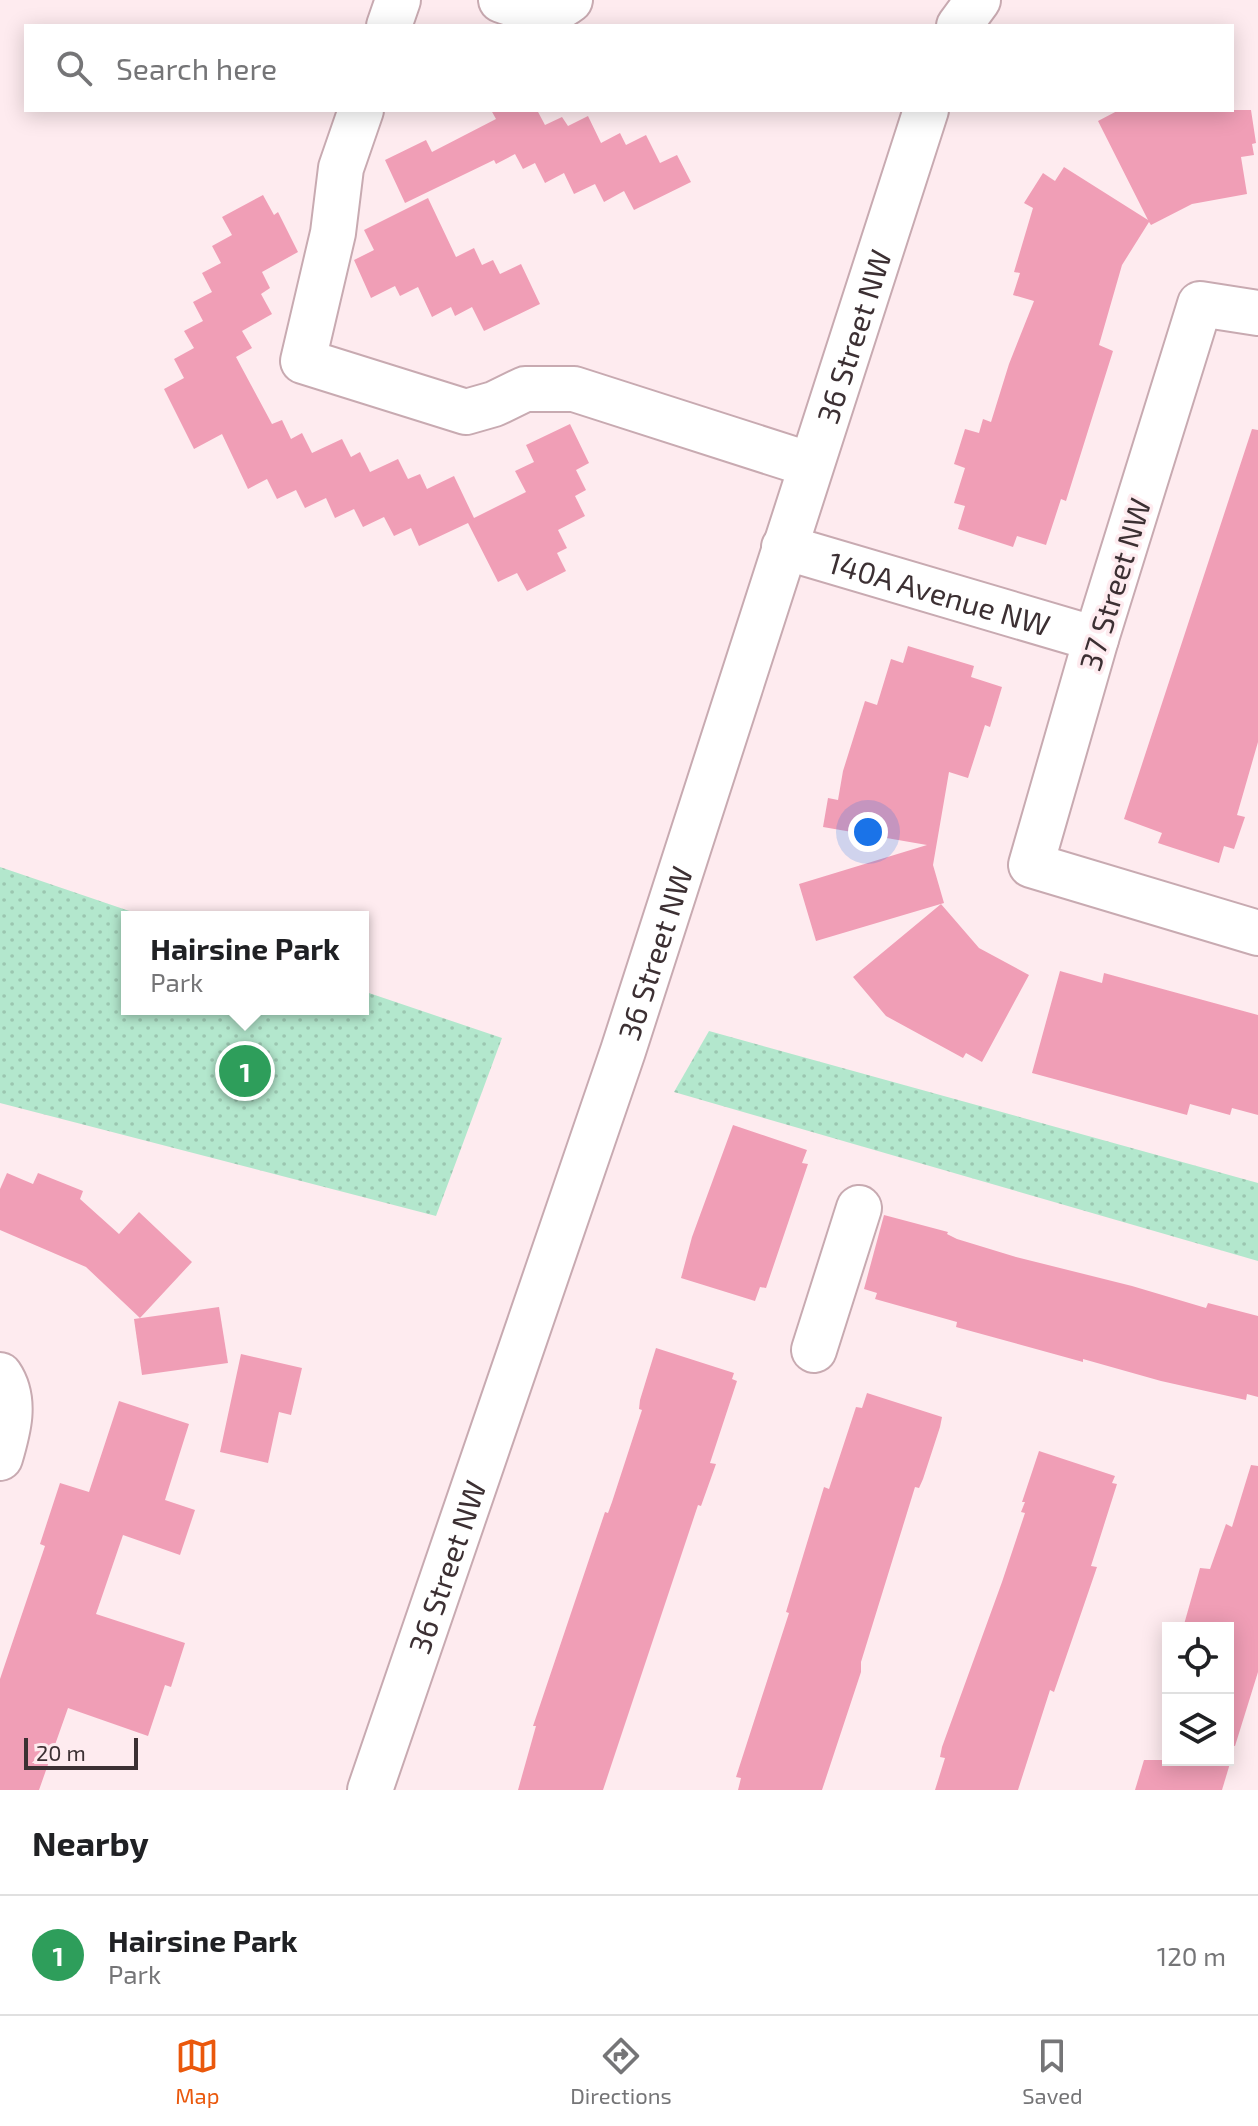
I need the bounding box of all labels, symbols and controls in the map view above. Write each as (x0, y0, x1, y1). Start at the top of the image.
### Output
search box (24, 24, 1234, 112)
icon: search (52, 46, 96, 90)
text: Search here (116, 50, 277, 86)
street label: 36 Street NW (808, 245, 898, 428)
street label: 37 Street NW (1071, 493, 1157, 675)
street label: 140A Avenue NW (824, 543, 1054, 643)
your location (848, 812, 888, 852)
street label: 36 Street NW (610, 862, 699, 1044)
popup (121, 911, 369, 1015)
text: Hairsine Park (150, 930, 340, 966)
text: Park (150, 966, 203, 997)
pin: 1 (219, 1041, 271, 1101)
street label: 36 Street NW (400, 1476, 493, 1658)
map controls (1162, 1622, 1234, 1766)
button: locate (1162, 1622, 1234, 1694)
button: layers (1162, 1694, 1234, 1766)
scale bar (24, 1734, 138, 1770)
text: 20 m (36, 1739, 86, 1765)
text: Nearby (32, 1822, 149, 1863)
text: Hairsine Park (108, 1922, 298, 1958)
text: 1 (52, 1940, 64, 1971)
text: 120 m (1157, 1940, 1226, 1971)
text: Park (108, 1958, 161, 1989)
tab: Map (175, 2034, 219, 2108)
tab: Directions (570, 2034, 672, 2108)
tab: Saved (1022, 2034, 1083, 2108)

